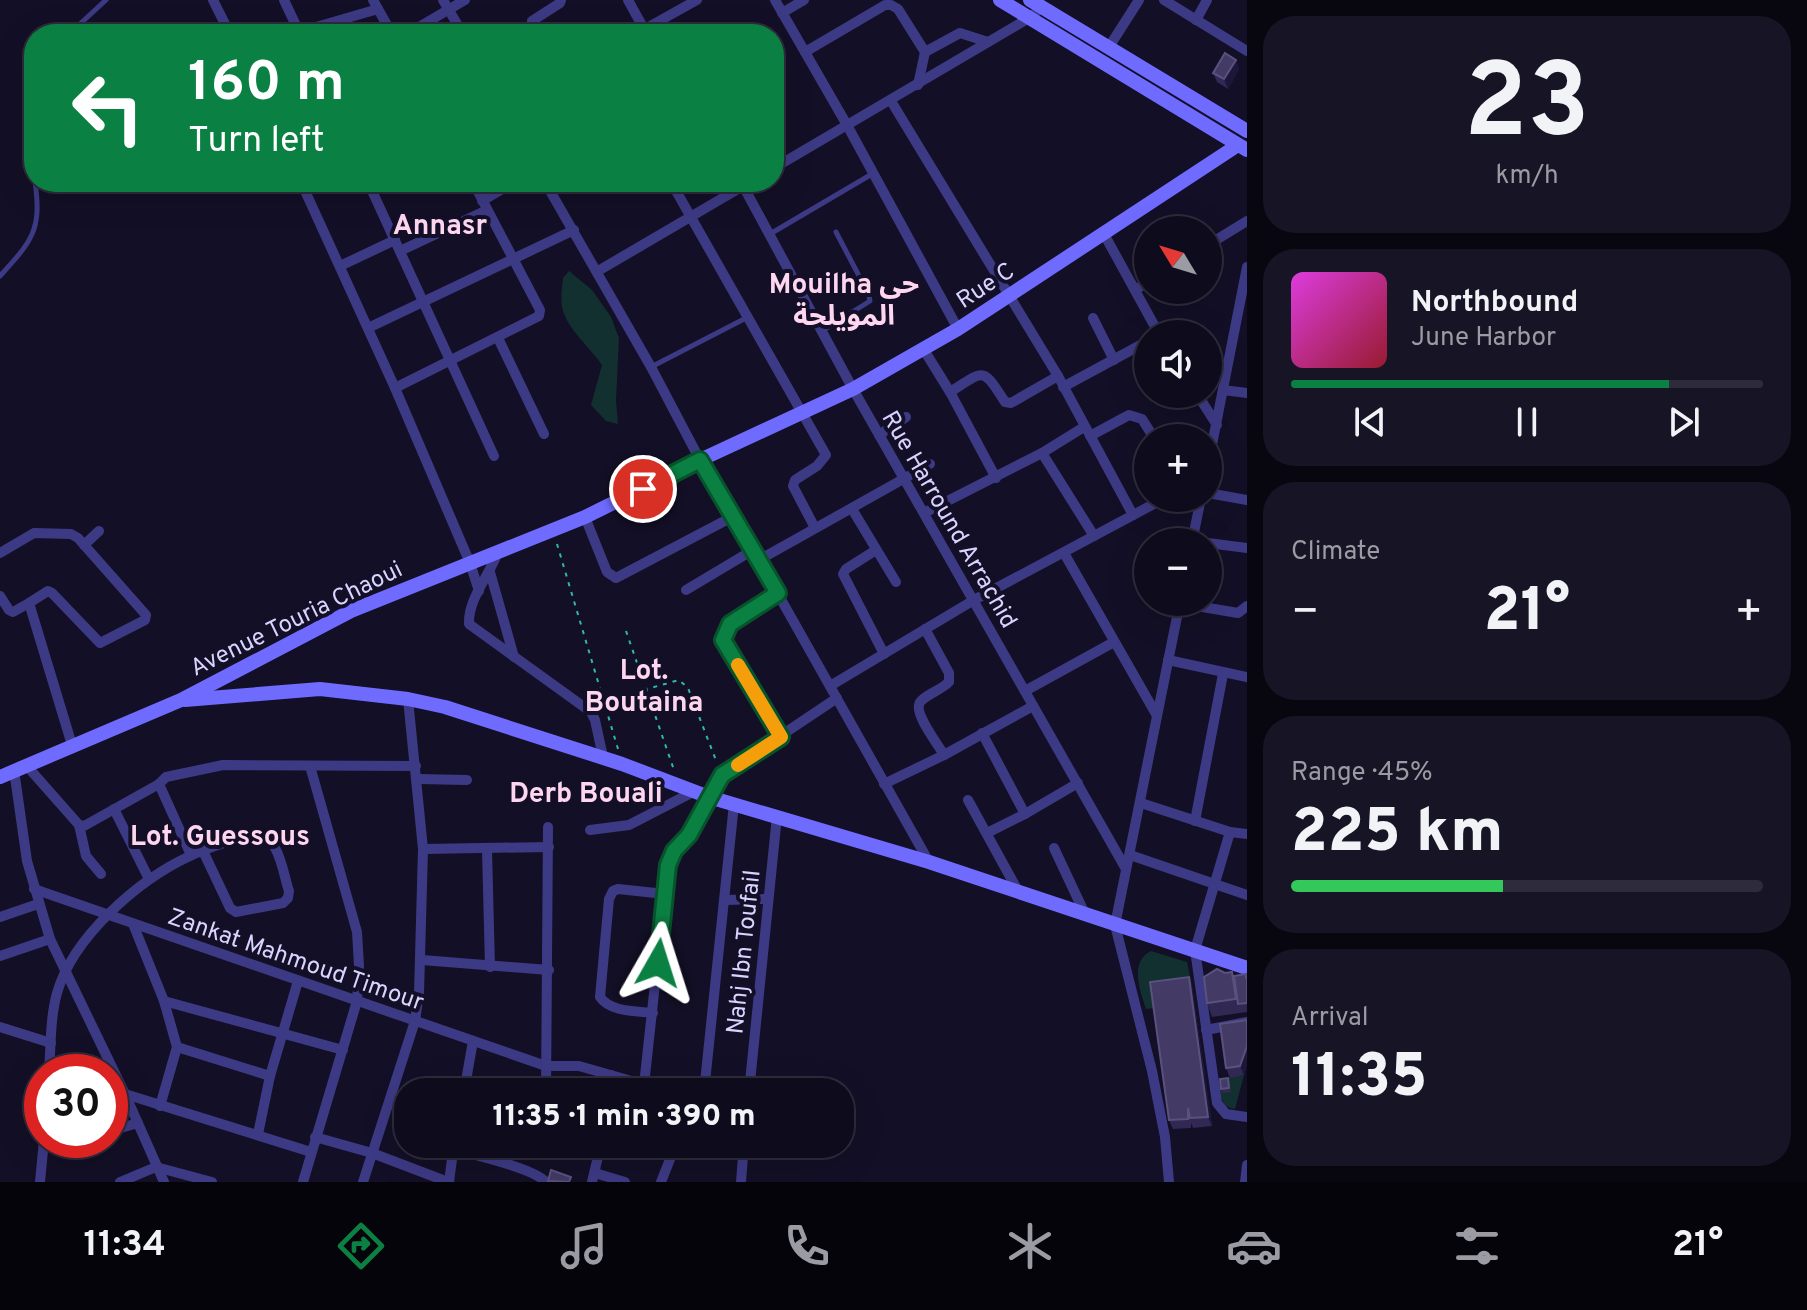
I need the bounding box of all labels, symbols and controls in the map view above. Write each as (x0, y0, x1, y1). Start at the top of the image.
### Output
text: 23 (1464, 42, 1590, 174)
text: 160 m (188, 50, 345, 120)
icon: left (56, 56, 160, 160)
text: Turn left (188, 119, 325, 165)
text: km/h (1495, 160, 1559, 193)
district label: Annasr (393, 209, 488, 245)
north arrow (1134, 216, 1222, 304)
map controls (1134, 216, 1222, 616)
street label: Rue C (951, 257, 1021, 316)
district label: Mouilha حي المويلحة (769, 268, 919, 336)
text: Northbound (1411, 285, 1578, 322)
button: sound (1134, 320, 1222, 408)
text: June Harbor (1411, 322, 1556, 355)
icon: previous (1348, 400, 1392, 444)
icon: pause (1505, 400, 1549, 444)
icon: next (1662, 400, 1706, 444)
street label: Rue Harround Arrachid (874, 406, 1023, 634)
button: + (1134, 424, 1222, 512)
pin (609, 455, 677, 523)
icon: arrive (621, 467, 665, 511)
button: − (1134, 528, 1222, 616)
text: Climate (1291, 536, 1380, 569)
street label: Avenue Touria Chaoui (186, 555, 408, 684)
text: 21° (1484, 576, 1570, 652)
text: − (1291, 586, 1319, 642)
text: + (1735, 586, 1763, 642)
district label: Lot. Boutaina (585, 654, 703, 722)
text: Range · 45% (1291, 757, 1433, 790)
district label: Derb Bouali (509, 777, 663, 813)
text: 225 km (1291, 797, 1503, 873)
district label: Lot. Guessous (130, 820, 310, 856)
street label: Nahj Ibn Toufail (721, 869, 769, 1036)
street label: Zankat Mahmoud Timour (163, 903, 427, 1019)
position arrow (616, 921, 700, 1005)
text: Arrival (1291, 1002, 1369, 1035)
text: 11:35 (1291, 1042, 1427, 1118)
speed limit sign: 30 (24, 1054, 128, 1158)
text: 11:35 · 1 min · 390 m (492, 1099, 756, 1136)
icon: directions (333, 1218, 389, 1274)
icon: music (556, 1218, 612, 1274)
icon: phone (779, 1218, 835, 1274)
icon: climate (1002, 1218, 1058, 1274)
icon: car (1226, 1218, 1282, 1274)
icon: filters (1449, 1218, 1505, 1274)
text: 11:34 (84, 1223, 166, 1269)
text: 21° (1672, 1223, 1723, 1269)

